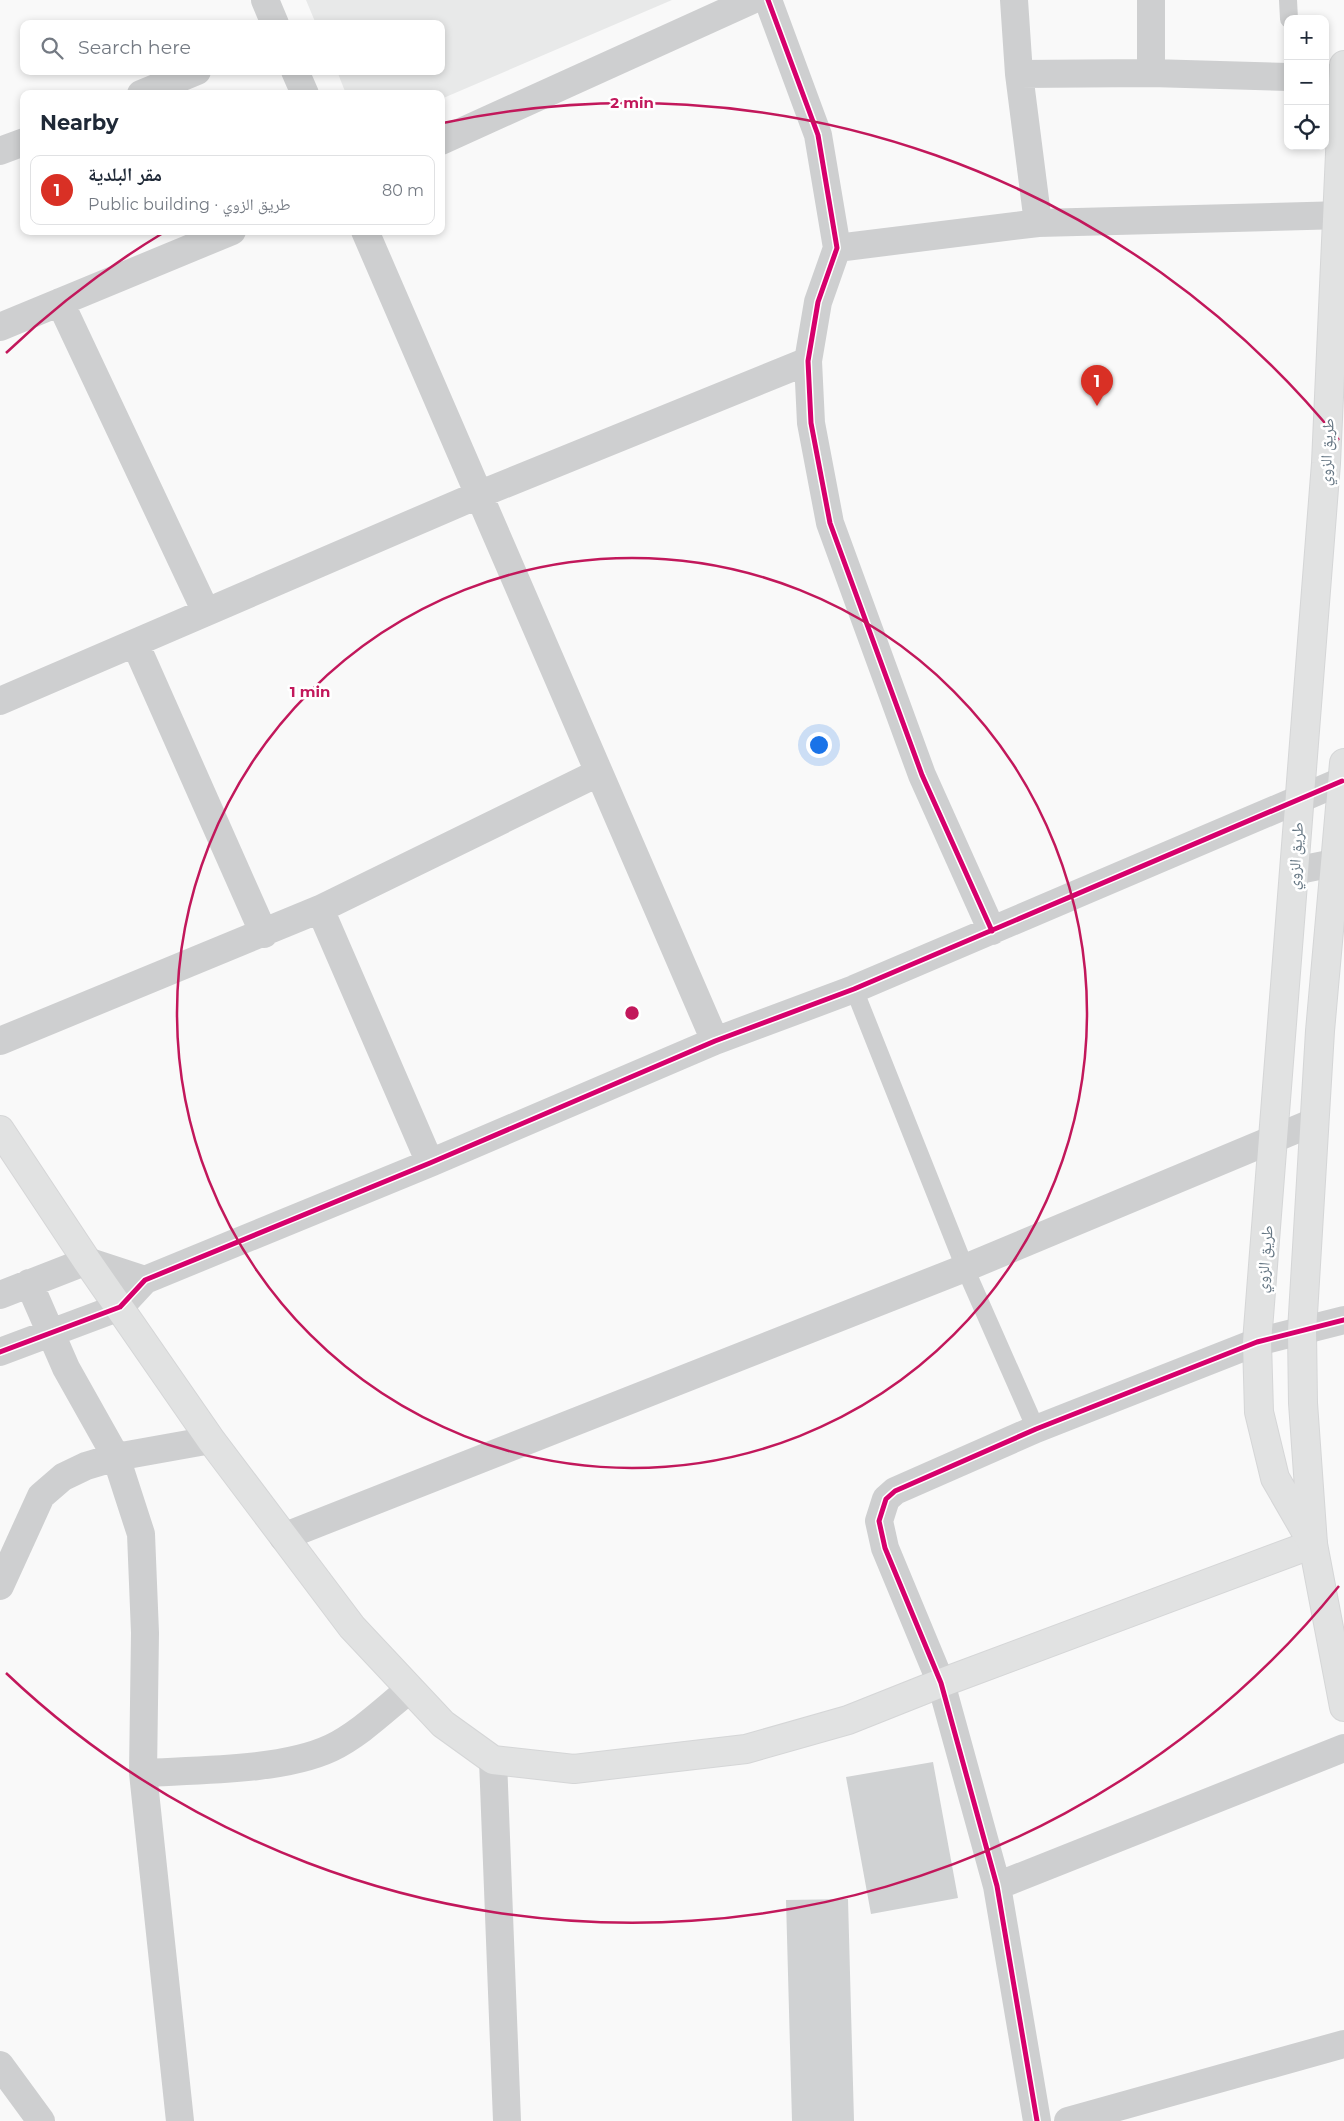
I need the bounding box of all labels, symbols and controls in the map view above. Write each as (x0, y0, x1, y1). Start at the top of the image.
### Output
map controls (1284, 15, 1329, 150)
button: + (1284, 15, 1329, 60)
search box (20, 20, 445, 75)
icon: search (38, 34, 66, 62)
text: Search here (78, 36, 191, 59)
button: − (1284, 60, 1329, 105)
text: 2 min (610, 93, 654, 112)
button: locate (1284, 105, 1329, 150)
text: Nearby (40, 110, 119, 135)
text: مقر البلدية (88, 163, 162, 186)
text: 1 (54, 181, 60, 200)
text: 80 m (382, 181, 424, 200)
text: Public building · طريق الزوي (88, 195, 290, 214)
pin: 1 (1081, 365, 1113, 406)
street label: طريق الزوي (1315, 418, 1341, 487)
text: 1 min (290, 682, 330, 701)
your location (806, 732, 832, 758)
street label: طريق الزوي (1284, 821, 1310, 891)
centre of rings (623, 1004, 641, 1022)
street label: طريق الزوي (1252, 1224, 1280, 1294)

